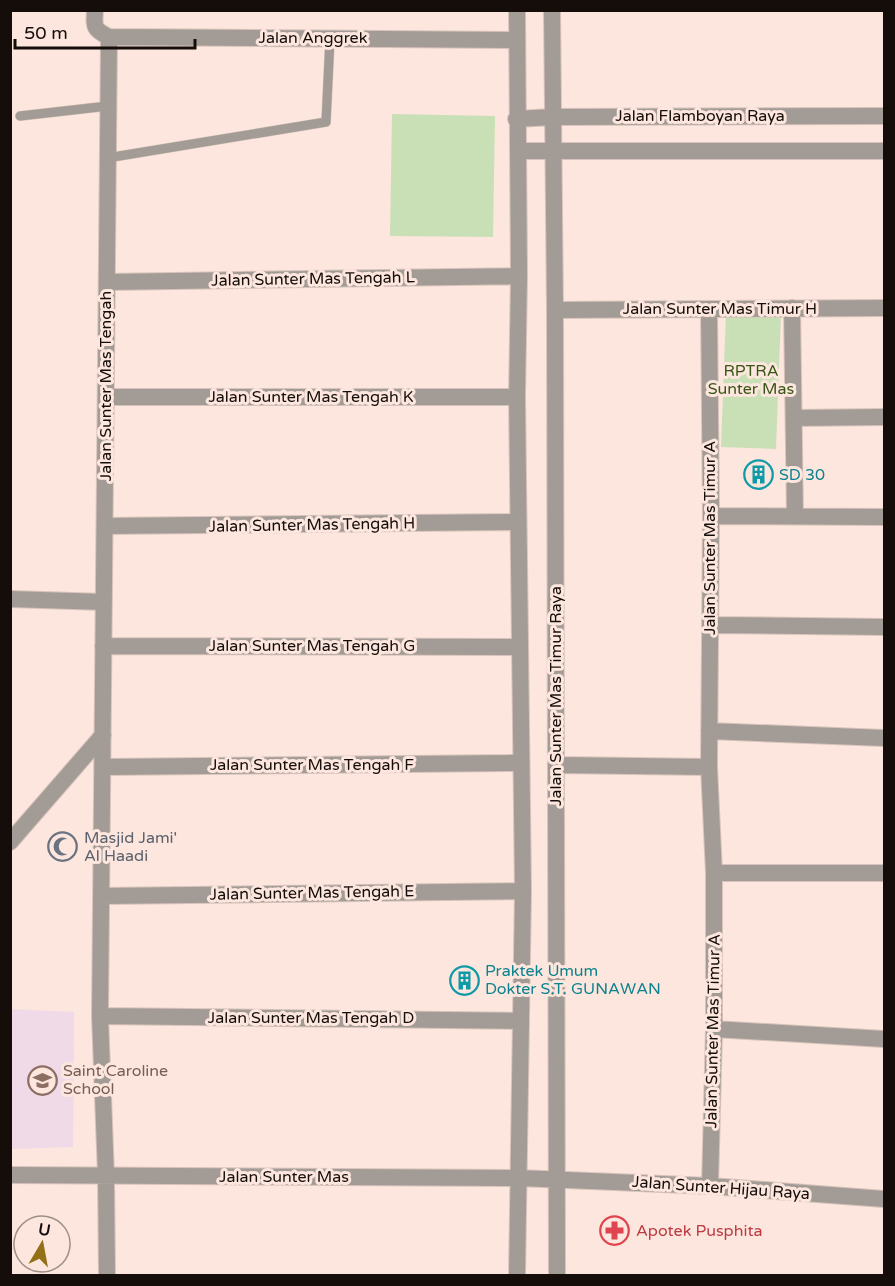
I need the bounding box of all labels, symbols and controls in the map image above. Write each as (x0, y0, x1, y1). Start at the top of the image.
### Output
scale bar (15, 12, 195, 50)
text: 50 m (24, 22, 68, 44)
street label: Jalan Anggrek (259, 28, 368, 48)
street label: Jalan Flamboyan Raya (615, 106, 785, 126)
street label: Jalan Sunter Mas Tengah L (211, 267, 415, 291)
street label: Jalan Sunter Mas Tengah (96, 291, 116, 481)
street label: Jalan Sunter Mas Timur H (623, 299, 817, 319)
park label: RPTRA Sunter Mas (708, 361, 794, 399)
street label: Jalan Sunter Mas Tengah K (208, 387, 414, 407)
street label: Jalan Sunter Mas Timur A (700, 441, 720, 635)
building icon: SD 30 (742, 459, 774, 491)
place label: SD 30 (779, 465, 825, 485)
street label: Jalan Sunter Mas Tengah H (209, 513, 415, 537)
street label: Jalan Sunter Mas Timur Raya (546, 586, 566, 806)
street label: Jalan Sunter Mas Tengah G (209, 636, 415, 656)
street label: Jalan Sunter Mas Tengah F (210, 755, 414, 775)
place label: Masjid Jami' Al Haadi (84, 828, 177, 866)
mosque icon: Masjid Jami' Al Haadi (47, 831, 79, 863)
street label: Jalan Sunter Mas Tengah E (209, 881, 415, 905)
street label: Jalan Sunter Mas Timur A (701, 934, 725, 1128)
place label: Praktek Umum Dokter S.T. GUNAWAN (485, 961, 661, 999)
building icon: Praktek Umum Dokter S.T. GUNAWAN (448, 964, 480, 996)
street label: Jalan Sunter Mas Tengah D (208, 1008, 414, 1028)
place label: Saint Caroline School (63, 1061, 168, 1099)
school or university icon: Saint Caroline School (26, 1064, 58, 1096)
street label: Jalan Sunter Mas (219, 1167, 349, 1187)
street label: Jalan Sunter Hijau Raya (631, 1172, 811, 1204)
north arrow (12, 1214, 72, 1274)
pharmacy icon: Apotek Pusphita (599, 1215, 631, 1247)
text: U (37, 1219, 52, 1241)
place label: Apotek Pusphita (636, 1221, 763, 1241)

